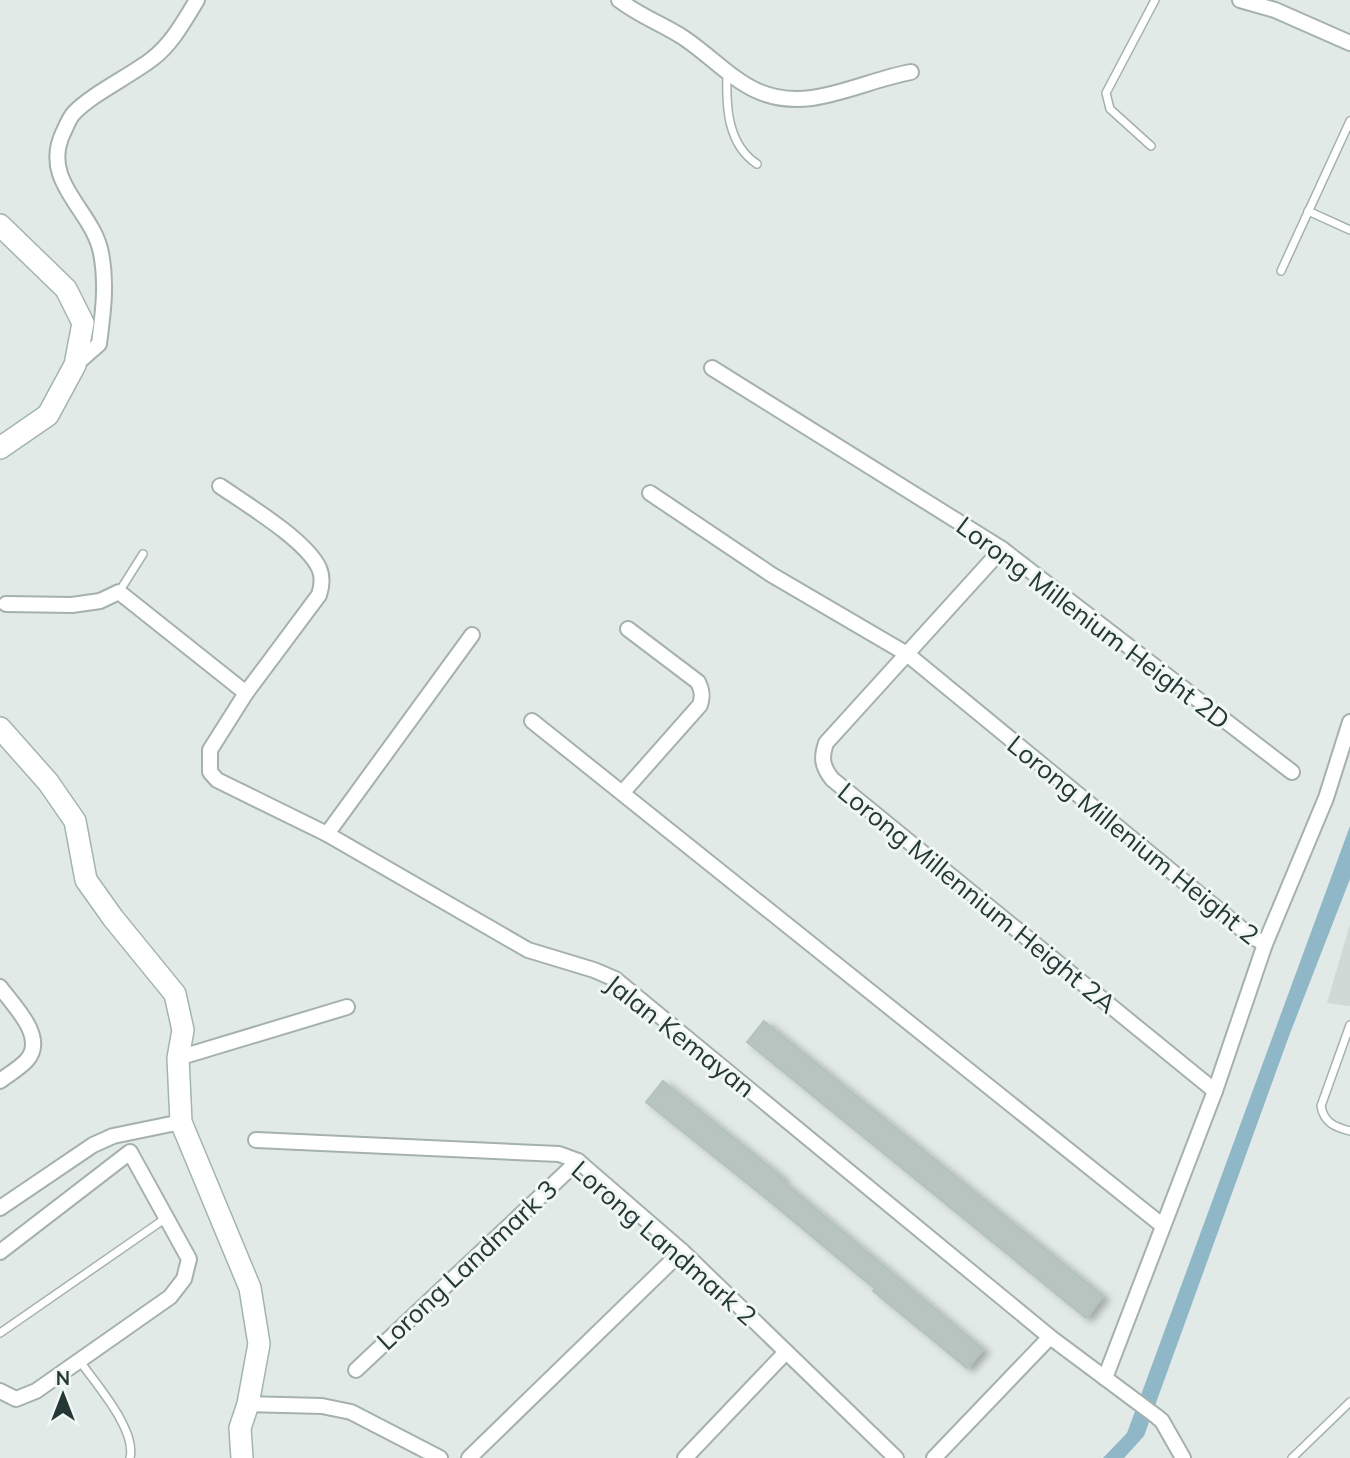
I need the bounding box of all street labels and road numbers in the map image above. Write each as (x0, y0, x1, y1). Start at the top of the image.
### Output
street label: Lorong Millenium Height 2D (950, 509, 1237, 736)
street label: Lorong Millenium Height 2 (1001, 728, 1266, 951)
street label: Lorong Millennium Height 2A (831, 775, 1123, 1020)
street label: Jalan Kemayan (599, 967, 762, 1104)
street label: Lorong Landmark 2 (565, 1153, 764, 1332)
street label: Lorong Landmark 3 (369, 1172, 564, 1357)

